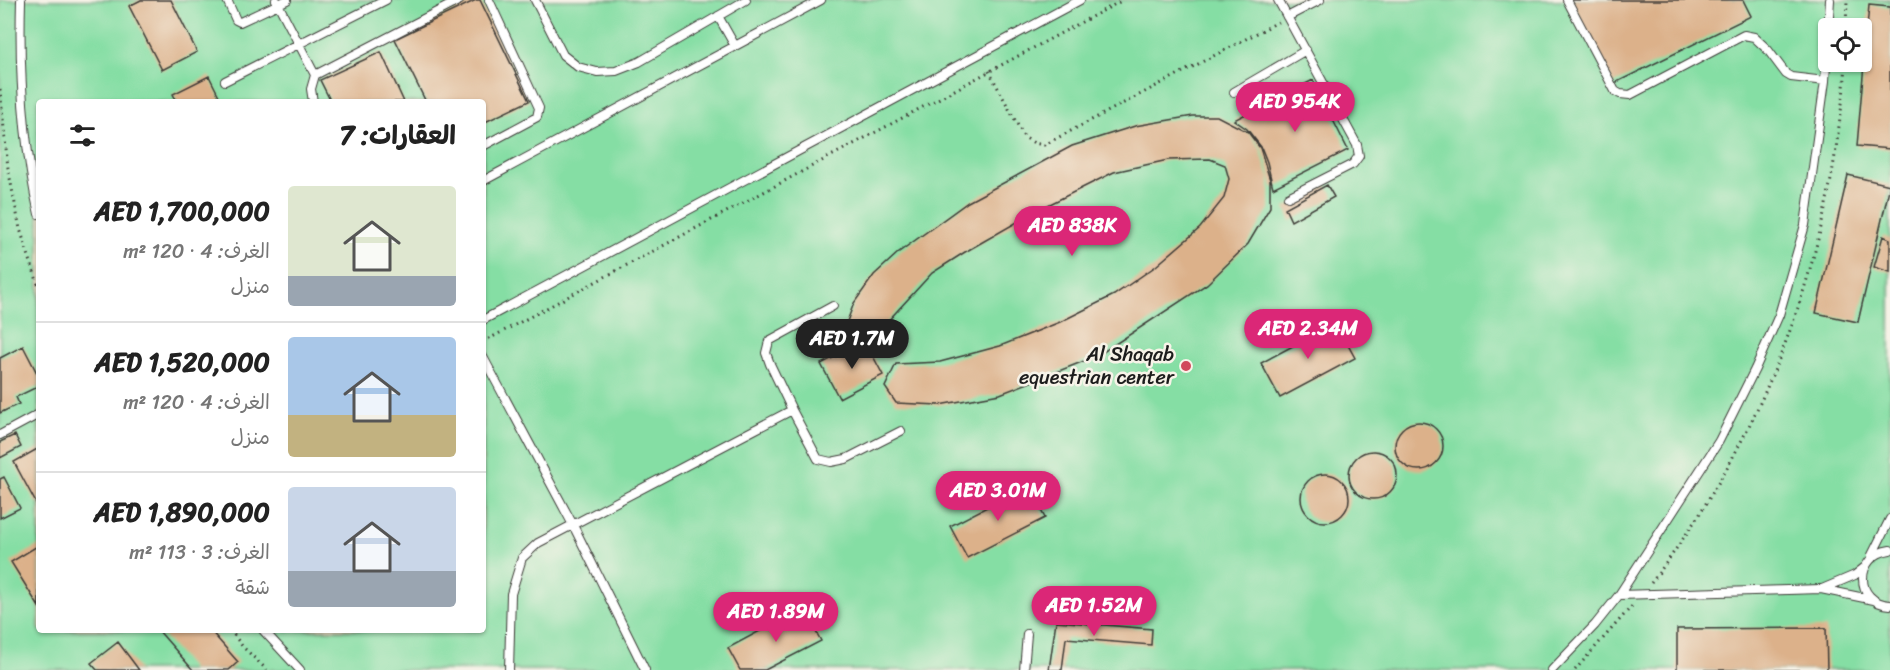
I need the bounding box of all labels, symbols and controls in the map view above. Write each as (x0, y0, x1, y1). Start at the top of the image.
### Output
map controls (1818, 18, 1872, 72)
button: locate (1818, 18, 1872, 72)
pin: AED 954K (1233, 82, 1357, 133)
text: AED 954K (1250, 84, 1340, 119)
text: العقارات: 7 (339, 112, 456, 158)
icon: filters (66, 119, 99, 152)
text: AED 1,700,000 (94, 188, 270, 234)
pin: AED 838K (1010, 206, 1134, 257)
text: AED 838K (1028, 208, 1116, 243)
icon: home (336, 210, 408, 282)
text: الغرف: 4 · 120 m² (123, 234, 270, 269)
text: منزل (231, 269, 270, 304)
pin: AED 2.34M (1239, 309, 1377, 360)
text: AED 2.34M (1258, 311, 1358, 346)
pin: AED 1.7M (790, 319, 914, 370)
text: AED 1.7M (810, 321, 894, 356)
place label: Al Shaqab equestrian center (1019, 337, 1175, 395)
text: AED 1,520,000 (94, 339, 270, 385)
marker: Al Shaqab equestrian center (1179, 359, 1193, 373)
icon: home (336, 361, 408, 433)
text: الغرف: 4 · 120 m² (123, 385, 270, 420)
text: منزل (231, 420, 270, 455)
pin: AED 3.01M (929, 471, 1067, 522)
text: AED 3.01M (950, 473, 1046, 508)
text: AED 1,890,000 (94, 489, 270, 535)
icon: home (336, 511, 408, 583)
text: الغرف: 3 · 113 m² (129, 535, 270, 570)
text: شقة (235, 570, 270, 605)
pin: AED 1.52M (1025, 586, 1163, 637)
text: AED 1.52M (1046, 588, 1142, 623)
pin: AED 1.89M (707, 592, 845, 643)
text: AED 1.89M (727, 594, 825, 629)

